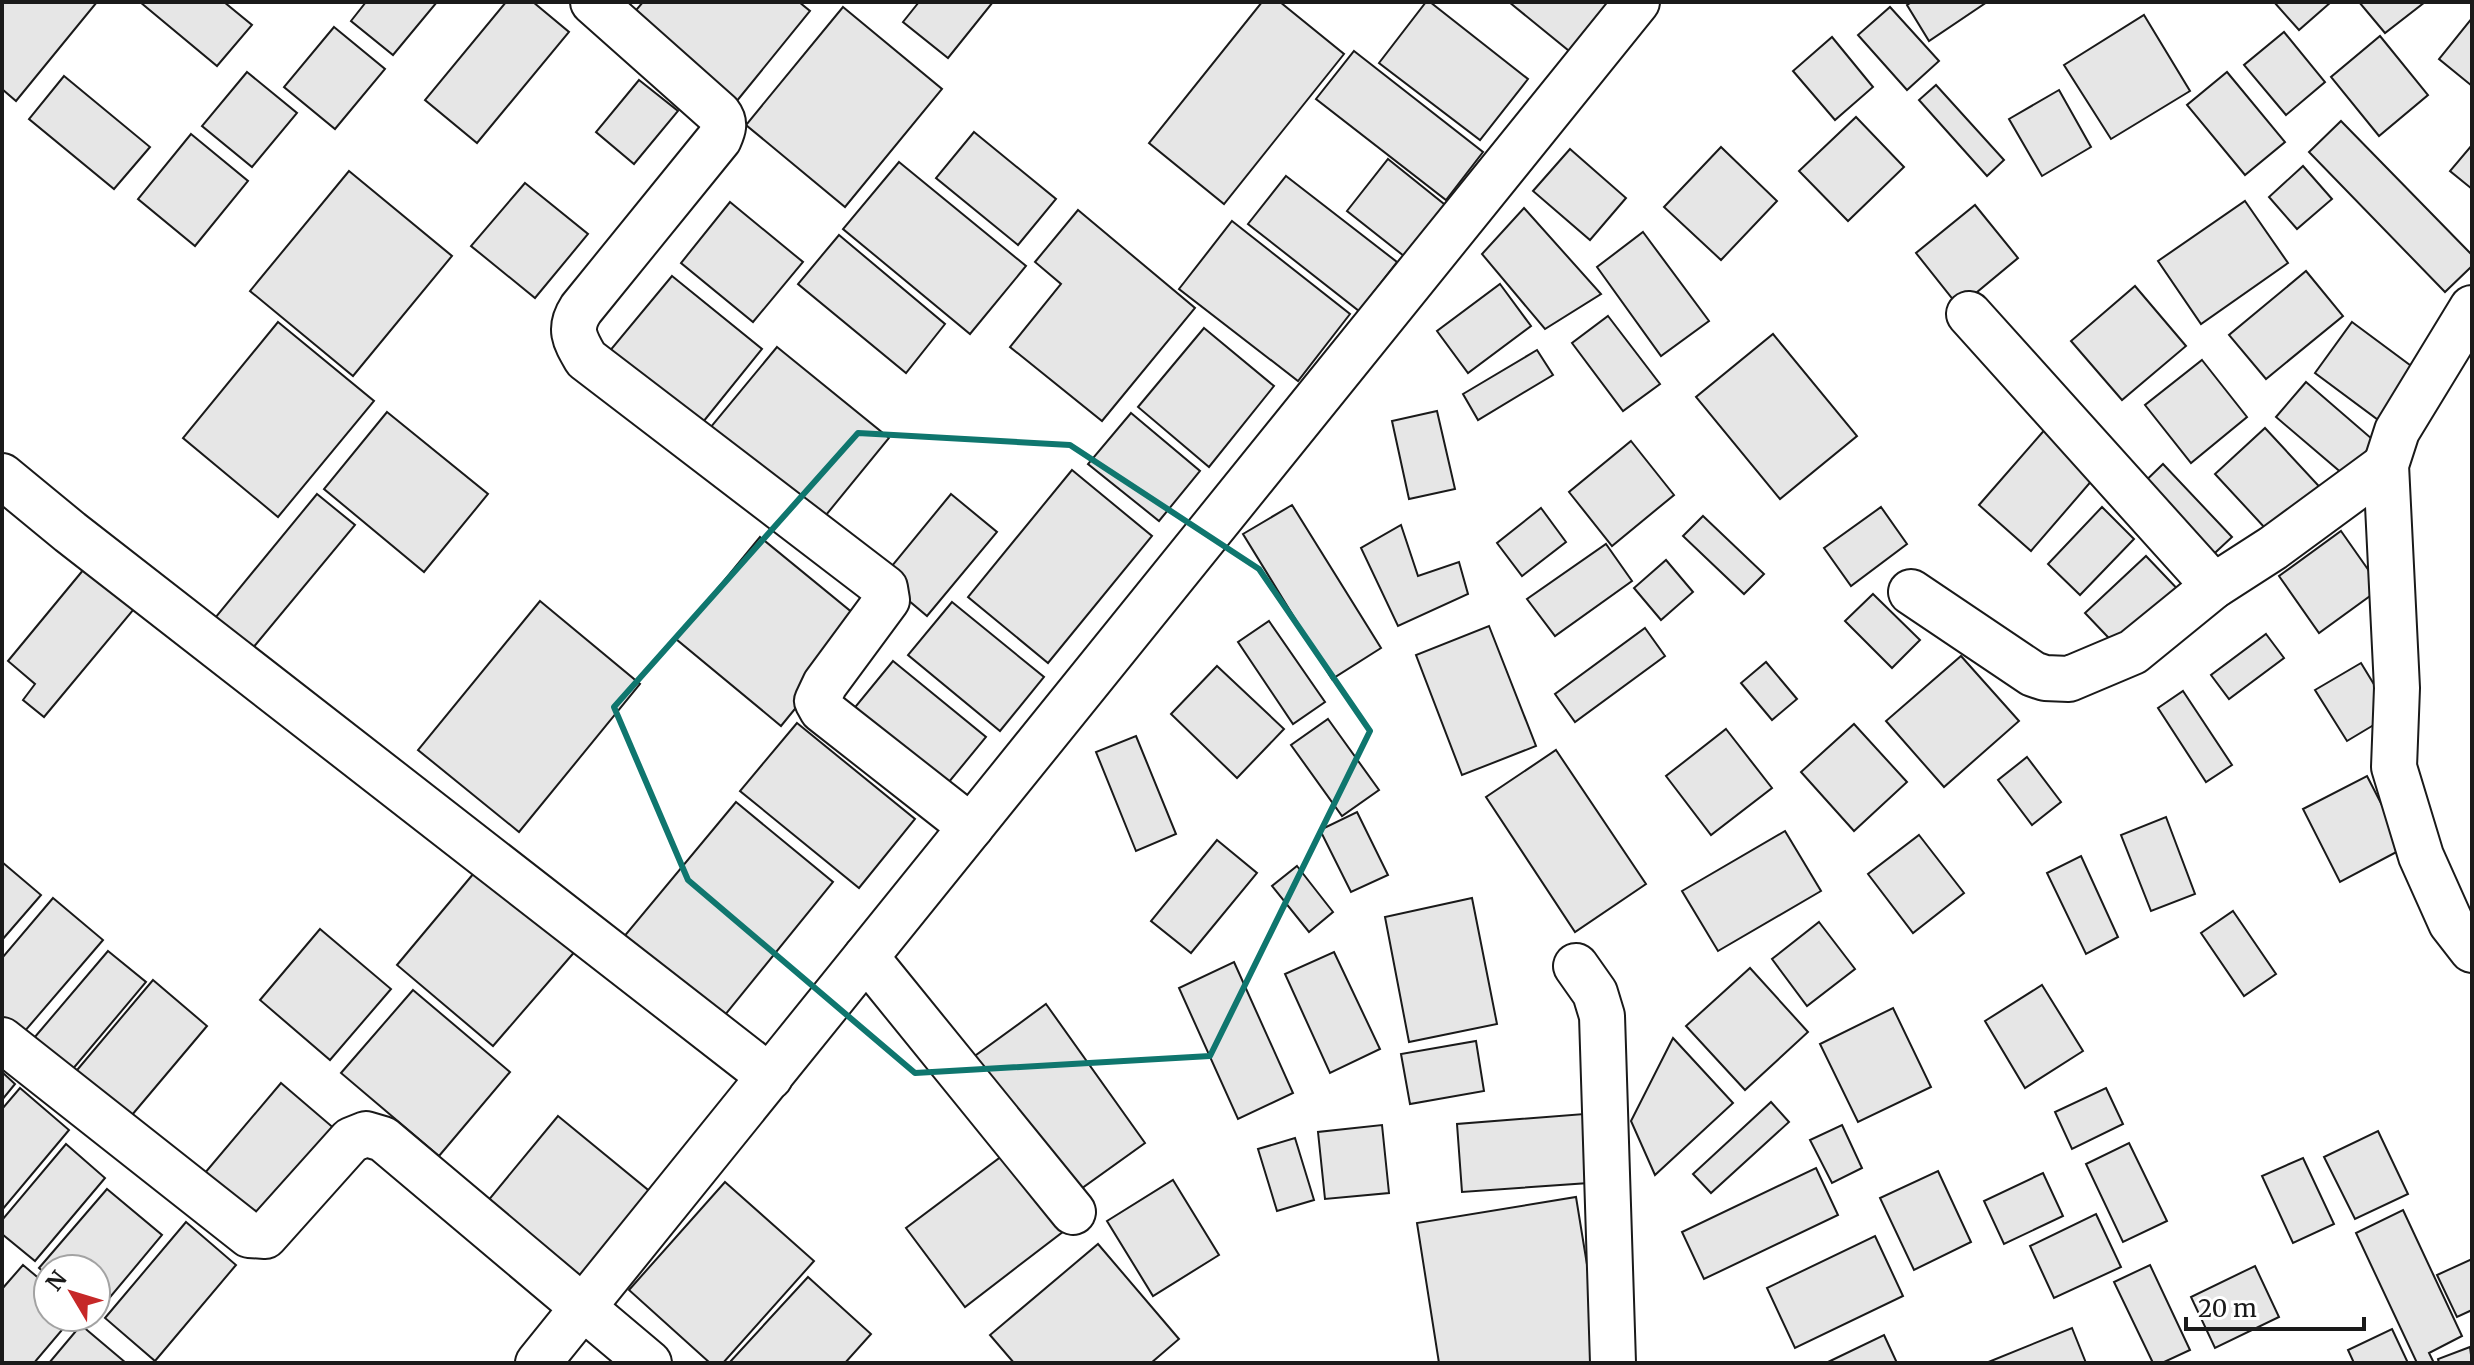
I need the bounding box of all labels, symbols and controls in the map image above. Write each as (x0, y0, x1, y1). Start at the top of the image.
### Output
north arrow (32, 1253, 112, 1333)
text: N (40, 1265, 73, 1296)
scale bar (2186, 1281, 2364, 1331)
text: 20 m (2198, 1293, 2257, 1324)

